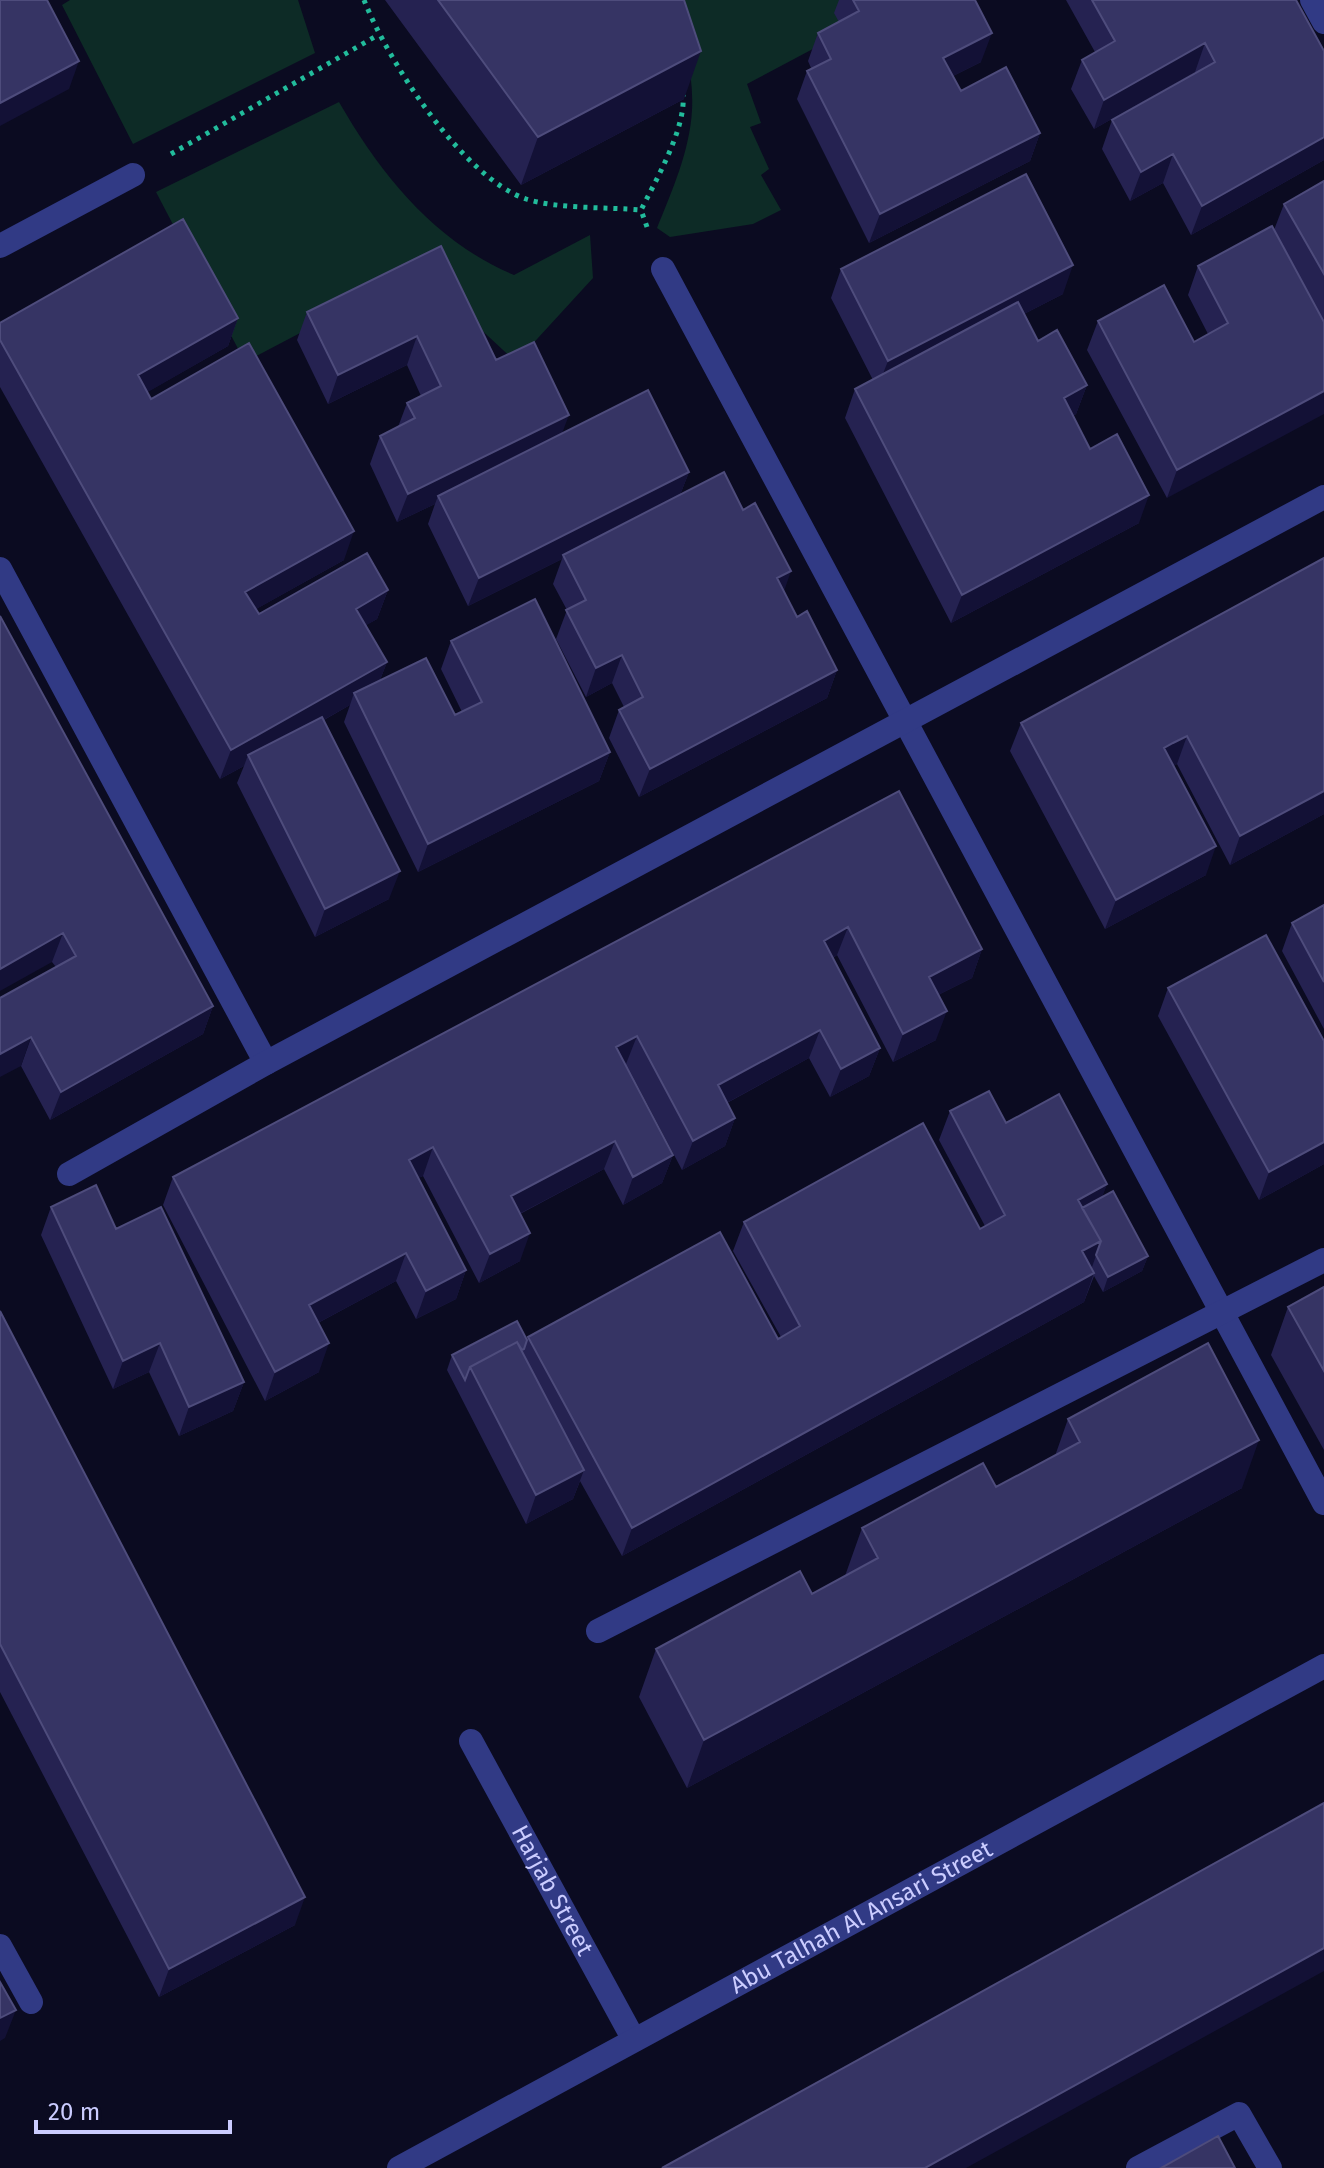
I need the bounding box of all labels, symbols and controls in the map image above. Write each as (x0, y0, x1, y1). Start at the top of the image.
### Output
street label: Harjab Street (506, 1820, 599, 1960)
street label: Abu Talhah Al Ansari Street (726, 1835, 997, 1999)
scale bar (36, 2084, 230, 2134)
text: 20 m (48, 2098, 100, 2126)

